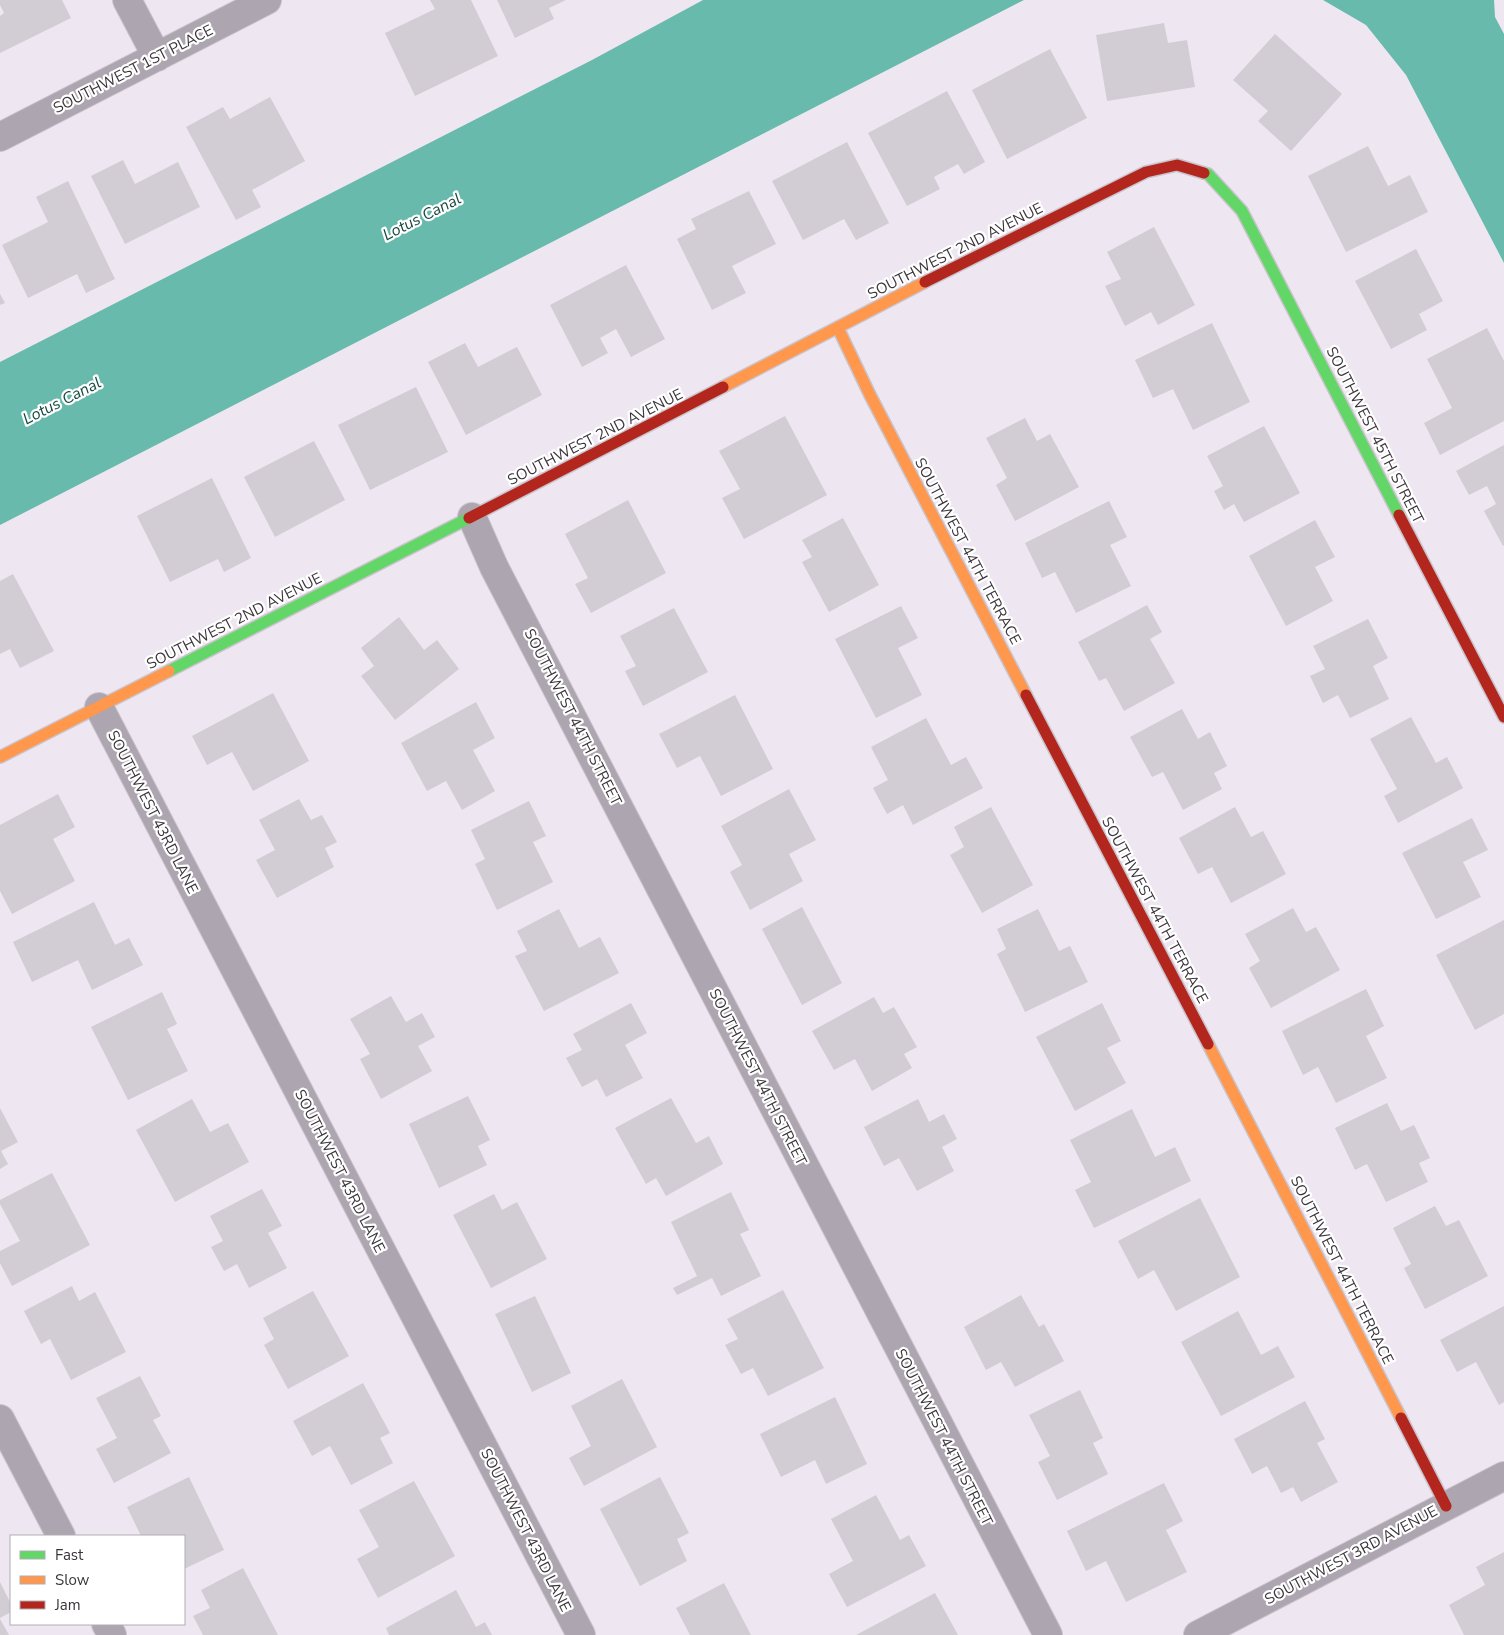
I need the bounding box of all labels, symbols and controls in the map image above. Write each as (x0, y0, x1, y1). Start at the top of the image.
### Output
street label: SOUTHWEST 1ST PLACE (50, 20, 216, 118)
water label: Lotus Canal (379, 188, 465, 246)
street label: SOUTHWEST 2ND AVENUE (864, 198, 1046, 304)
street label: SOUTHWEST 45TH STREET (1322, 343, 1428, 527)
water label: Lotus Canal (19, 372, 105, 430)
street label: SOUTHWEST 2ND AVENUE (504, 384, 686, 490)
street label: SOUTHWEST 44TH TERRACE (910, 454, 1026, 648)
street label: SOUTHWEST 2ND AVENUE (143, 568, 325, 674)
street label: SOUTHWEST 44TH STREET (520, 625, 626, 809)
street label: SOUTHWEST 43RD LANE (103, 727, 203, 897)
street label: SOUTHWEST 44TH TERRACE (1097, 813, 1213, 1007)
street label: SOUTHWEST 44TH STREET (705, 985, 811, 1169)
street label: SOUTHWEST 43RD LANE (290, 1086, 390, 1256)
street label: SOUTHWEST 44TH TERRACE (1286, 1173, 1398, 1367)
street label: SOUTHWEST 44TH STREET (891, 1345, 997, 1529)
street label: SOUTHWEST 43RD LANE (476, 1445, 576, 1615)
street label: SOUTHWEST 3RD AVENUE (1261, 1501, 1441, 1609)
legend (10, 1535, 185, 1625)
text: Fast (55, 1545, 84, 1565)
text: Slow (55, 1570, 90, 1590)
text: Jam (54, 1595, 81, 1615)

